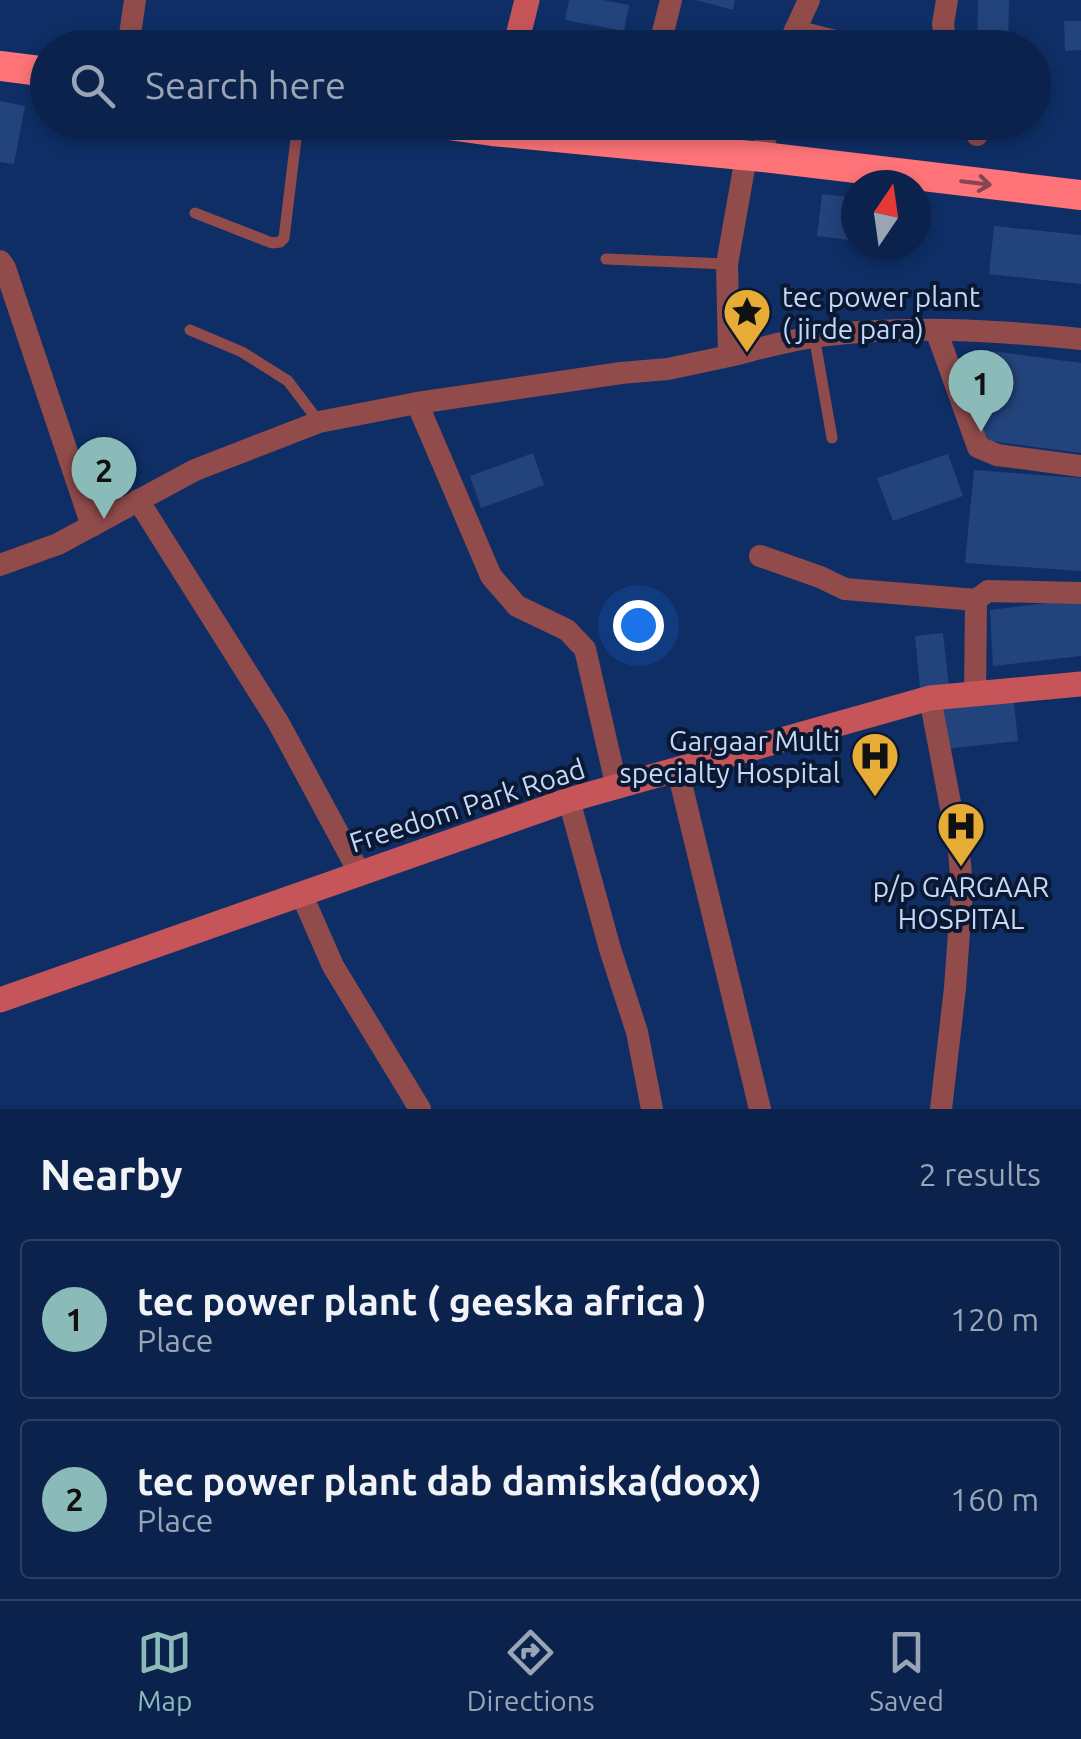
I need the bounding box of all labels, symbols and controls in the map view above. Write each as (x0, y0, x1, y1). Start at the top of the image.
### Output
search box (30, 30, 1051, 140)
icon: search (65, 58, 120, 113)
text: Search here (145, 64, 346, 106)
north arrow (841, 170, 931, 260)
one-way arrow (959, 174, 991, 193)
place label: tec power plant ( jirde para) (782, 281, 980, 345)
place icon: tec power plant ( jirde para) (721, 286, 773, 354)
pin: 1 (948, 350, 1014, 432)
pin: 2 (72, 436, 136, 519)
your location (613, 600, 664, 651)
place label: Gargaar Multi specialty Hospital (620, 725, 840, 788)
hospital icon: Gargaar Multi specialty Hospital (849, 730, 901, 798)
street label: Freedom Park Road (345, 752, 589, 858)
hospital icon: p/p GARGAAR HOSPITAL (935, 800, 987, 868)
place label: p/p GARGAAR HOSPITAL (873, 871, 1049, 934)
text: Nearby (40, 1151, 183, 1198)
text: 2 results (919, 1156, 1041, 1192)
text: tec power plant ( geeska africa ) (137, 1280, 707, 1322)
text: 1 (65, 1301, 84, 1337)
text: 120 m (950, 1301, 1039, 1337)
text: Place (137, 1322, 213, 1358)
text: tec power plant dab damiska(doox) (137, 1460, 762, 1502)
text: 2 (65, 1481, 84, 1517)
text: 160 m (950, 1481, 1039, 1517)
text: Place (137, 1502, 213, 1538)
tab: Map (137, 1625, 192, 1716)
tab: Directions (467, 1625, 595, 1716)
tab: Saved (869, 1625, 944, 1716)

